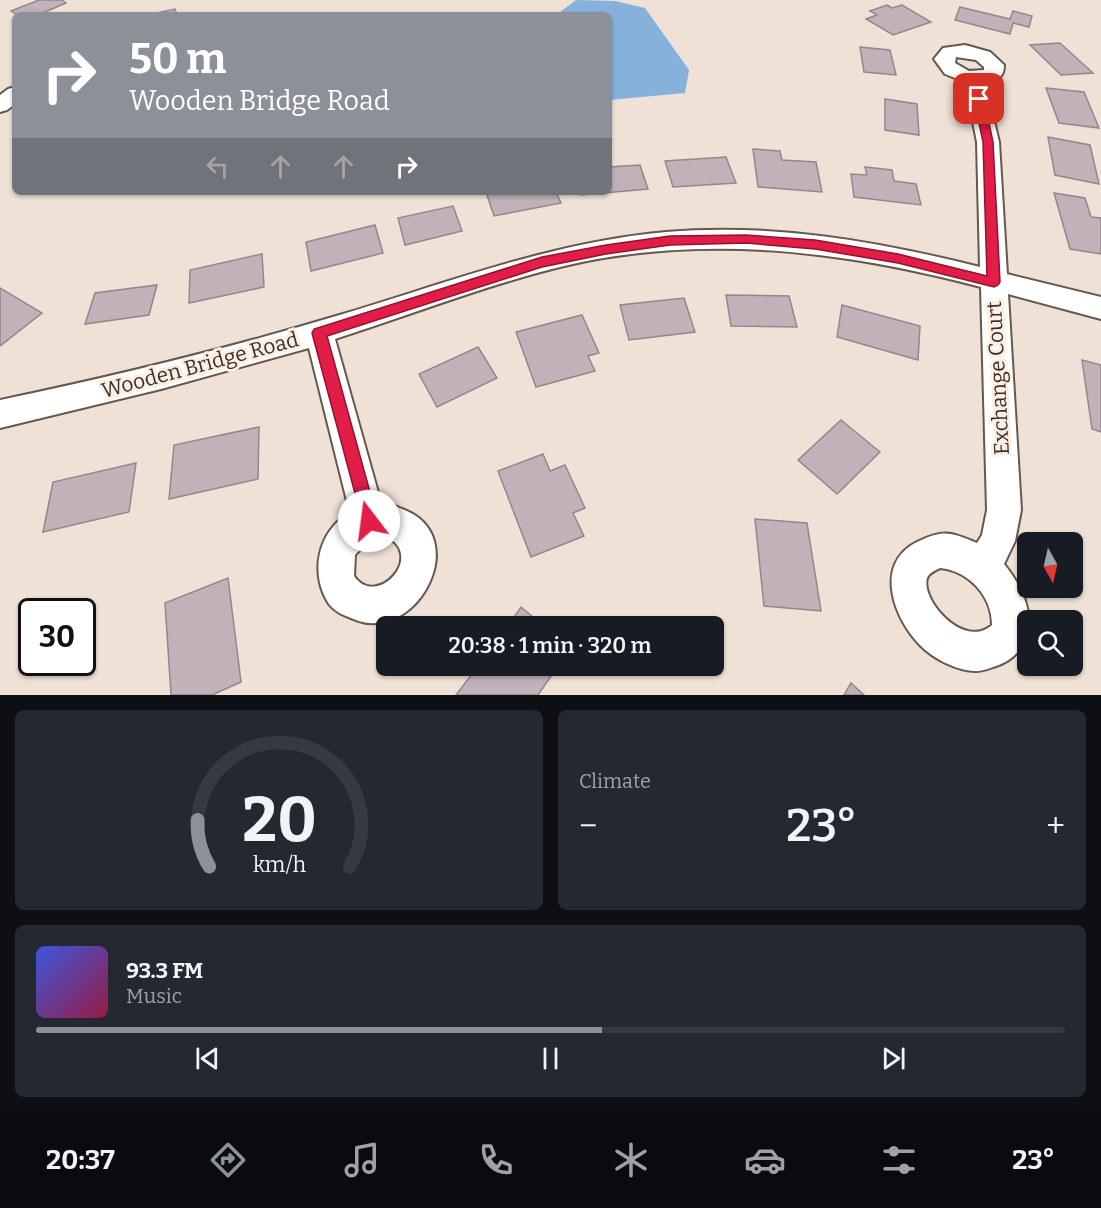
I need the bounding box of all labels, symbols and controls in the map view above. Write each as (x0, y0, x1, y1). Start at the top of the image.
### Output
text: 50 m (129, 34, 226, 84)
icon: right (30, 36, 108, 114)
pin (953, 73, 1004, 124)
icon: arrive (962, 82, 995, 115)
text: Wooden Bridge Road (129, 85, 390, 117)
icon: left (201, 150, 234, 183)
icon: ahead (264, 150, 297, 183)
icon: ahead (327, 150, 360, 183)
icon: right (390, 150, 423, 183)
street label: Exchange Court (981, 300, 1015, 455)
street label: Wooden Bridge Road (99, 326, 301, 404)
position arrow (337, 489, 401, 553)
north arrow (1017, 532, 1083, 598)
map controls (1017, 532, 1083, 676)
speed limit sign: 30 (18, 598, 96, 676)
button: search (1017, 610, 1083, 676)
text: 20:38 · 1 min · 320 m (449, 632, 651, 659)
text: Climate (579, 769, 651, 793)
text: 20 (242, 783, 316, 858)
text: 23° (786, 799, 857, 853)
text: − (579, 806, 597, 846)
text: + (1046, 806, 1065, 846)
text: km/h (252, 852, 306, 878)
text: 93.3 FM (126, 957, 203, 984)
text: Music (126, 984, 182, 1008)
icon: previous (191, 1042, 224, 1075)
icon: pause (534, 1042, 567, 1075)
icon: next (877, 1042, 910, 1075)
icon: directions (207, 1139, 249, 1181)
icon: music (341, 1139, 383, 1181)
icon: phone (475, 1139, 517, 1181)
icon: climate (610, 1139, 652, 1181)
icon: car (744, 1139, 786, 1181)
icon: filters (878, 1139, 920, 1181)
text: 20:37 (46, 1144, 115, 1176)
text: 23° (1012, 1144, 1055, 1176)

